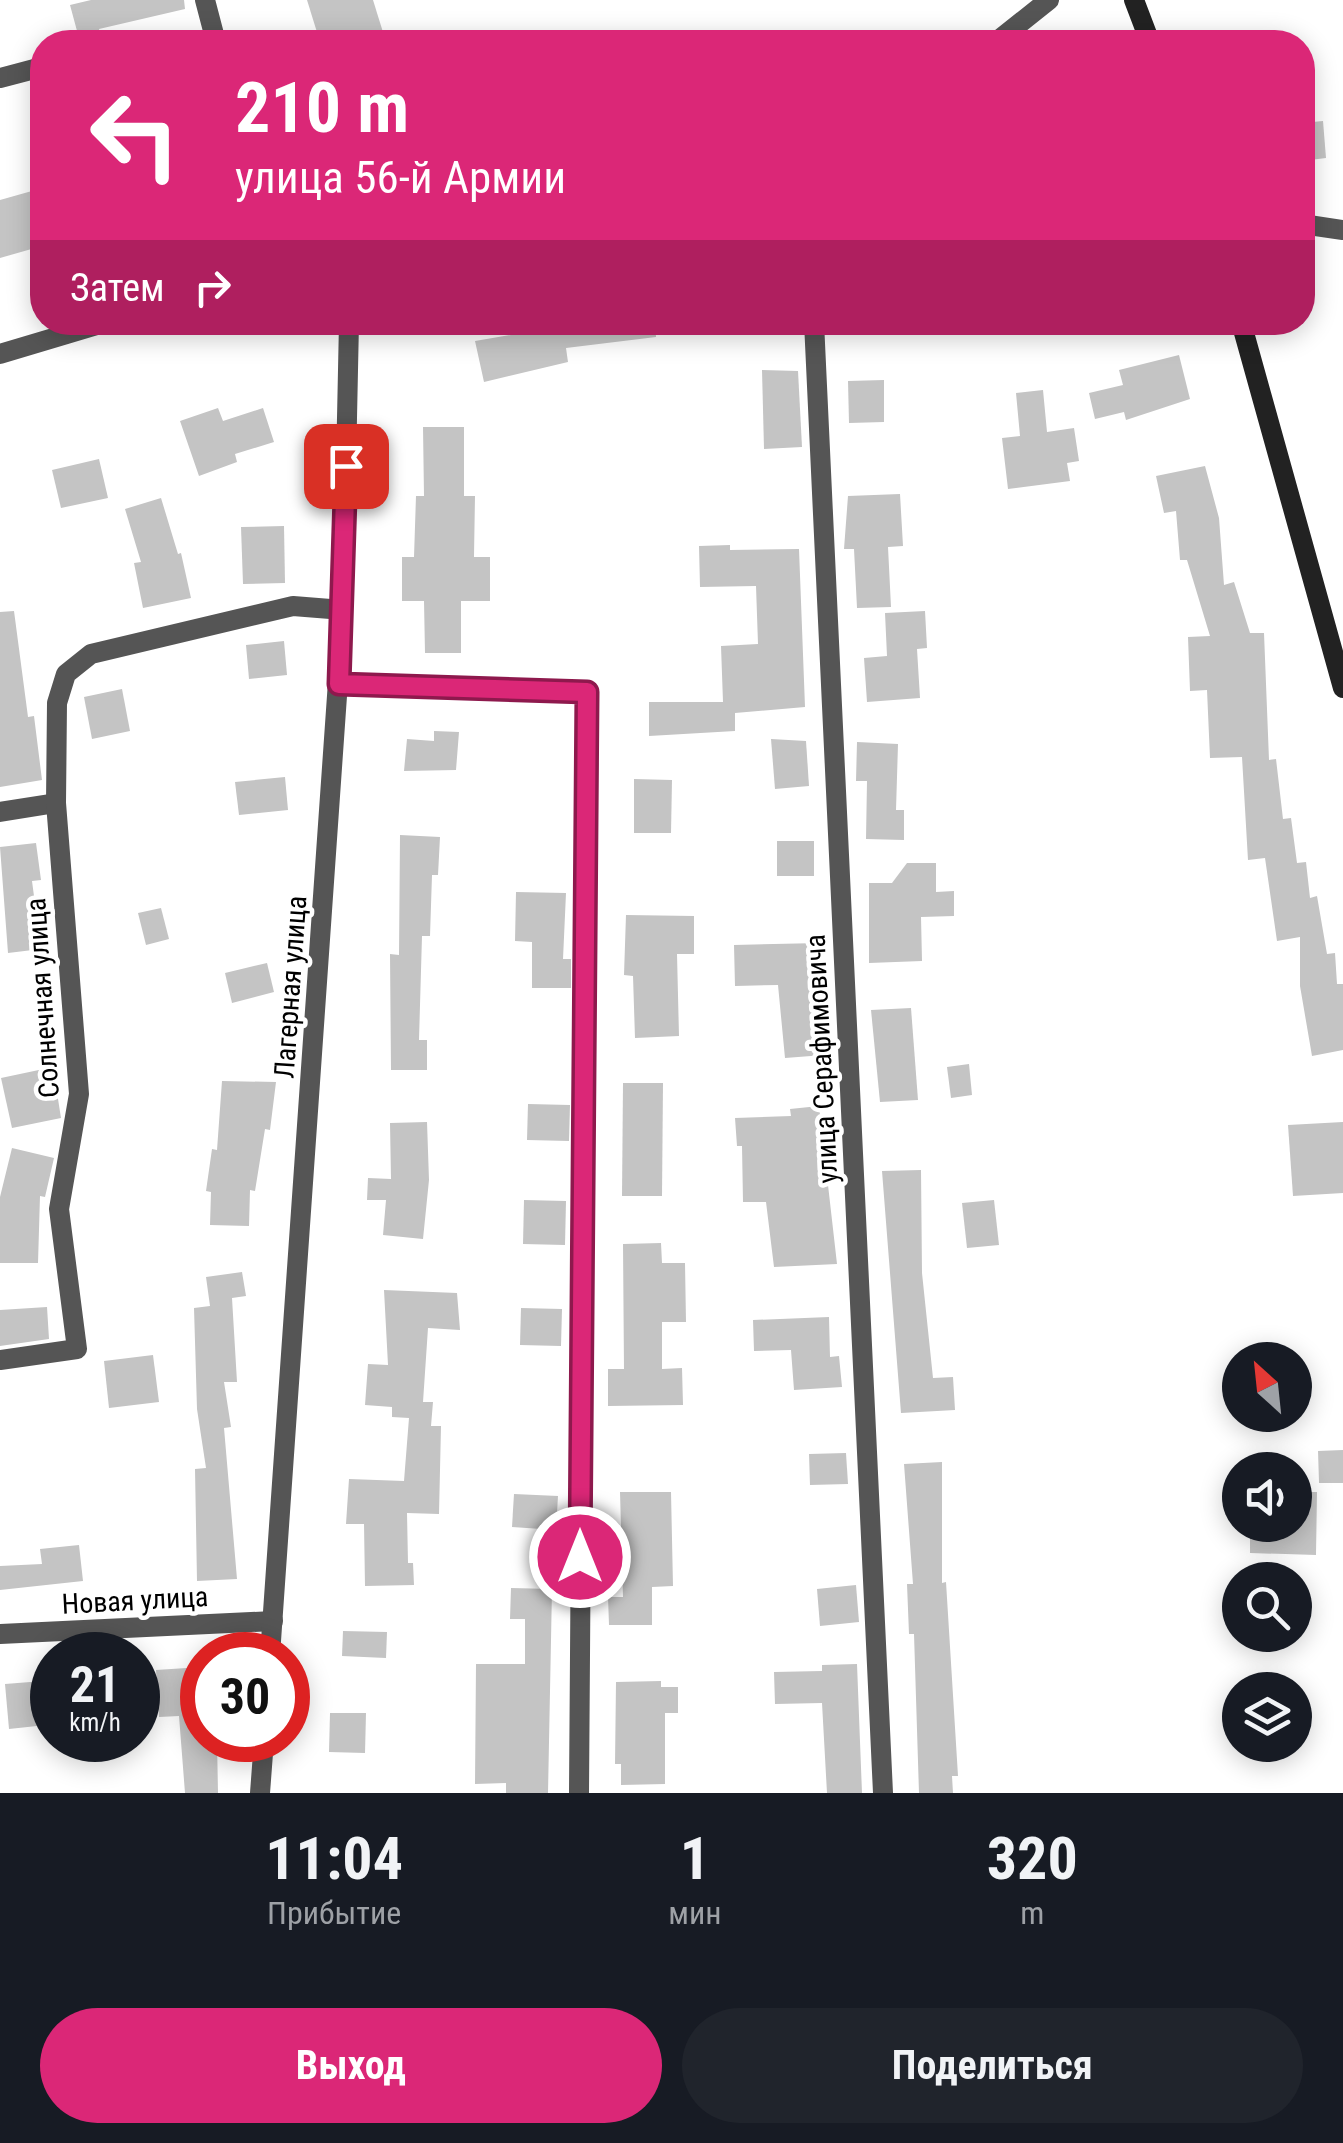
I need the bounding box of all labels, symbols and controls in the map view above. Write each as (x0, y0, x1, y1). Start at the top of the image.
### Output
text: 210 m (235, 67, 409, 149)
icon: left (70, 70, 200, 200)
text: улица 56-й Армии (235, 151, 566, 204)
icon: right (185, 260, 240, 315)
text: Затем (70, 266, 165, 310)
pin (304, 424, 389, 509)
icon: arrive (319, 439, 374, 494)
street label: Лагерная улица (268, 895, 313, 1079)
street label: Солнечная улица (19, 897, 66, 1099)
street label: улица Серафимовича (798, 933, 845, 1184)
north arrow (1222, 1342, 1312, 1432)
map controls (1222, 1342, 1312, 1762)
button: sound (1222, 1452, 1312, 1542)
position arrow (528, 1505, 632, 1609)
button: search (1222, 1562, 1312, 1652)
street label: Новая улица (61, 1580, 209, 1621)
speed limit sign: 30 (180, 1632, 310, 1762)
text: 21 (70, 1656, 120, 1714)
button: layers (1222, 1672, 1312, 1762)
text: km/h (69, 1708, 121, 1737)
text: 11:04 (265, 1823, 403, 1894)
text: 1 (680, 1823, 710, 1894)
text: 320 (987, 1823, 1078, 1894)
text: Прибытие (267, 1894, 401, 1932)
text: мин (668, 1894, 721, 1932)
text: m (1020, 1894, 1044, 1932)
button: Выход (40, 2008, 662, 2123)
button: Поделиться (682, 2008, 1303, 2123)

